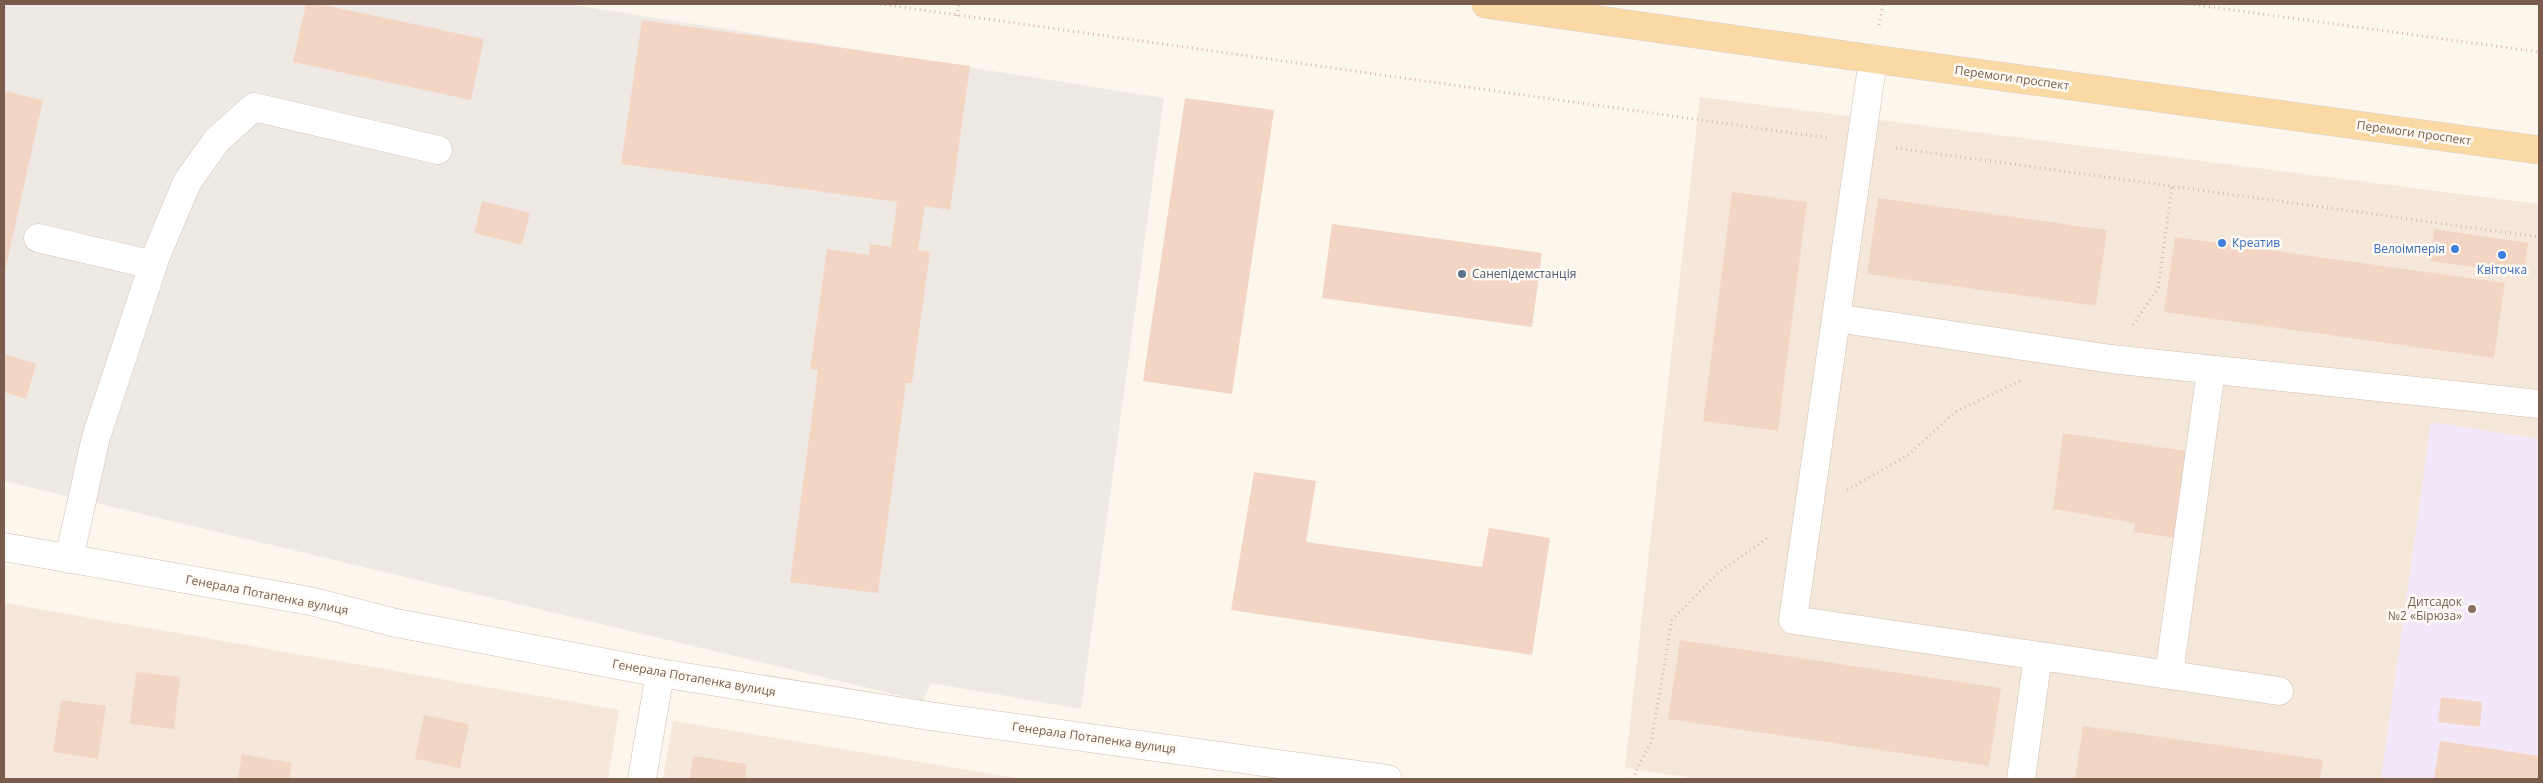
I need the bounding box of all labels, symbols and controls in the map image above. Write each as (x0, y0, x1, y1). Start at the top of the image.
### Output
street label: Перемоги проспект (1954, 61, 2071, 94)
street label: Перемоги проспект (2356, 116, 2473, 149)
place label: Креатив (2232, 234, 2280, 251)
marker: Креатив (2216, 237, 2228, 249)
place label: Велоімперія (2373, 240, 2445, 257)
marker: Велоімперія (2449, 243, 2461, 255)
marker: Квіточка (2496, 249, 2508, 261)
place label: Квіточка (2477, 261, 2527, 278)
place label: Санепідемстанція (1472, 265, 1576, 282)
marker: Санепідемстанція (1456, 268, 1468, 280)
street label: Генерала Потапенка вулиця (184, 570, 350, 619)
place label: Дитсадок №2 «Бірюза» (2388, 593, 2463, 624)
marker: Дитсадок №2 «Бірюза» (2466, 603, 2478, 615)
street label: Генерала Потапенка вулиця (611, 655, 777, 700)
street label: Генерала Потапенка вулиця (1011, 718, 1177, 757)

